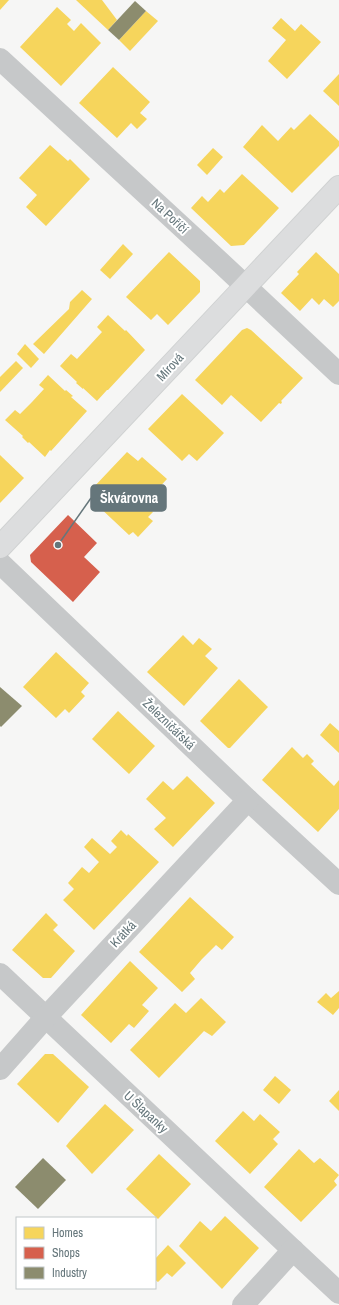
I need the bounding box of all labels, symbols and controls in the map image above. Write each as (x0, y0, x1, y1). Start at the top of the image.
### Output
street label: Na Poříčí (148, 195, 193, 238)
street label: Mírová (153, 349, 187, 385)
callout: Škvárovna (91, 485, 166, 511)
text: Škvárovna (100, 489, 159, 507)
street label: Železničářská (139, 695, 199, 753)
street label: Krátká (106, 917, 140, 951)
street label: U Šlapanky (120, 1087, 172, 1137)
legend (16, 1217, 156, 1289)
text: Homes (52, 1225, 83, 1241)
text: Shops (52, 1245, 80, 1261)
text: Industry (52, 1265, 87, 1281)

